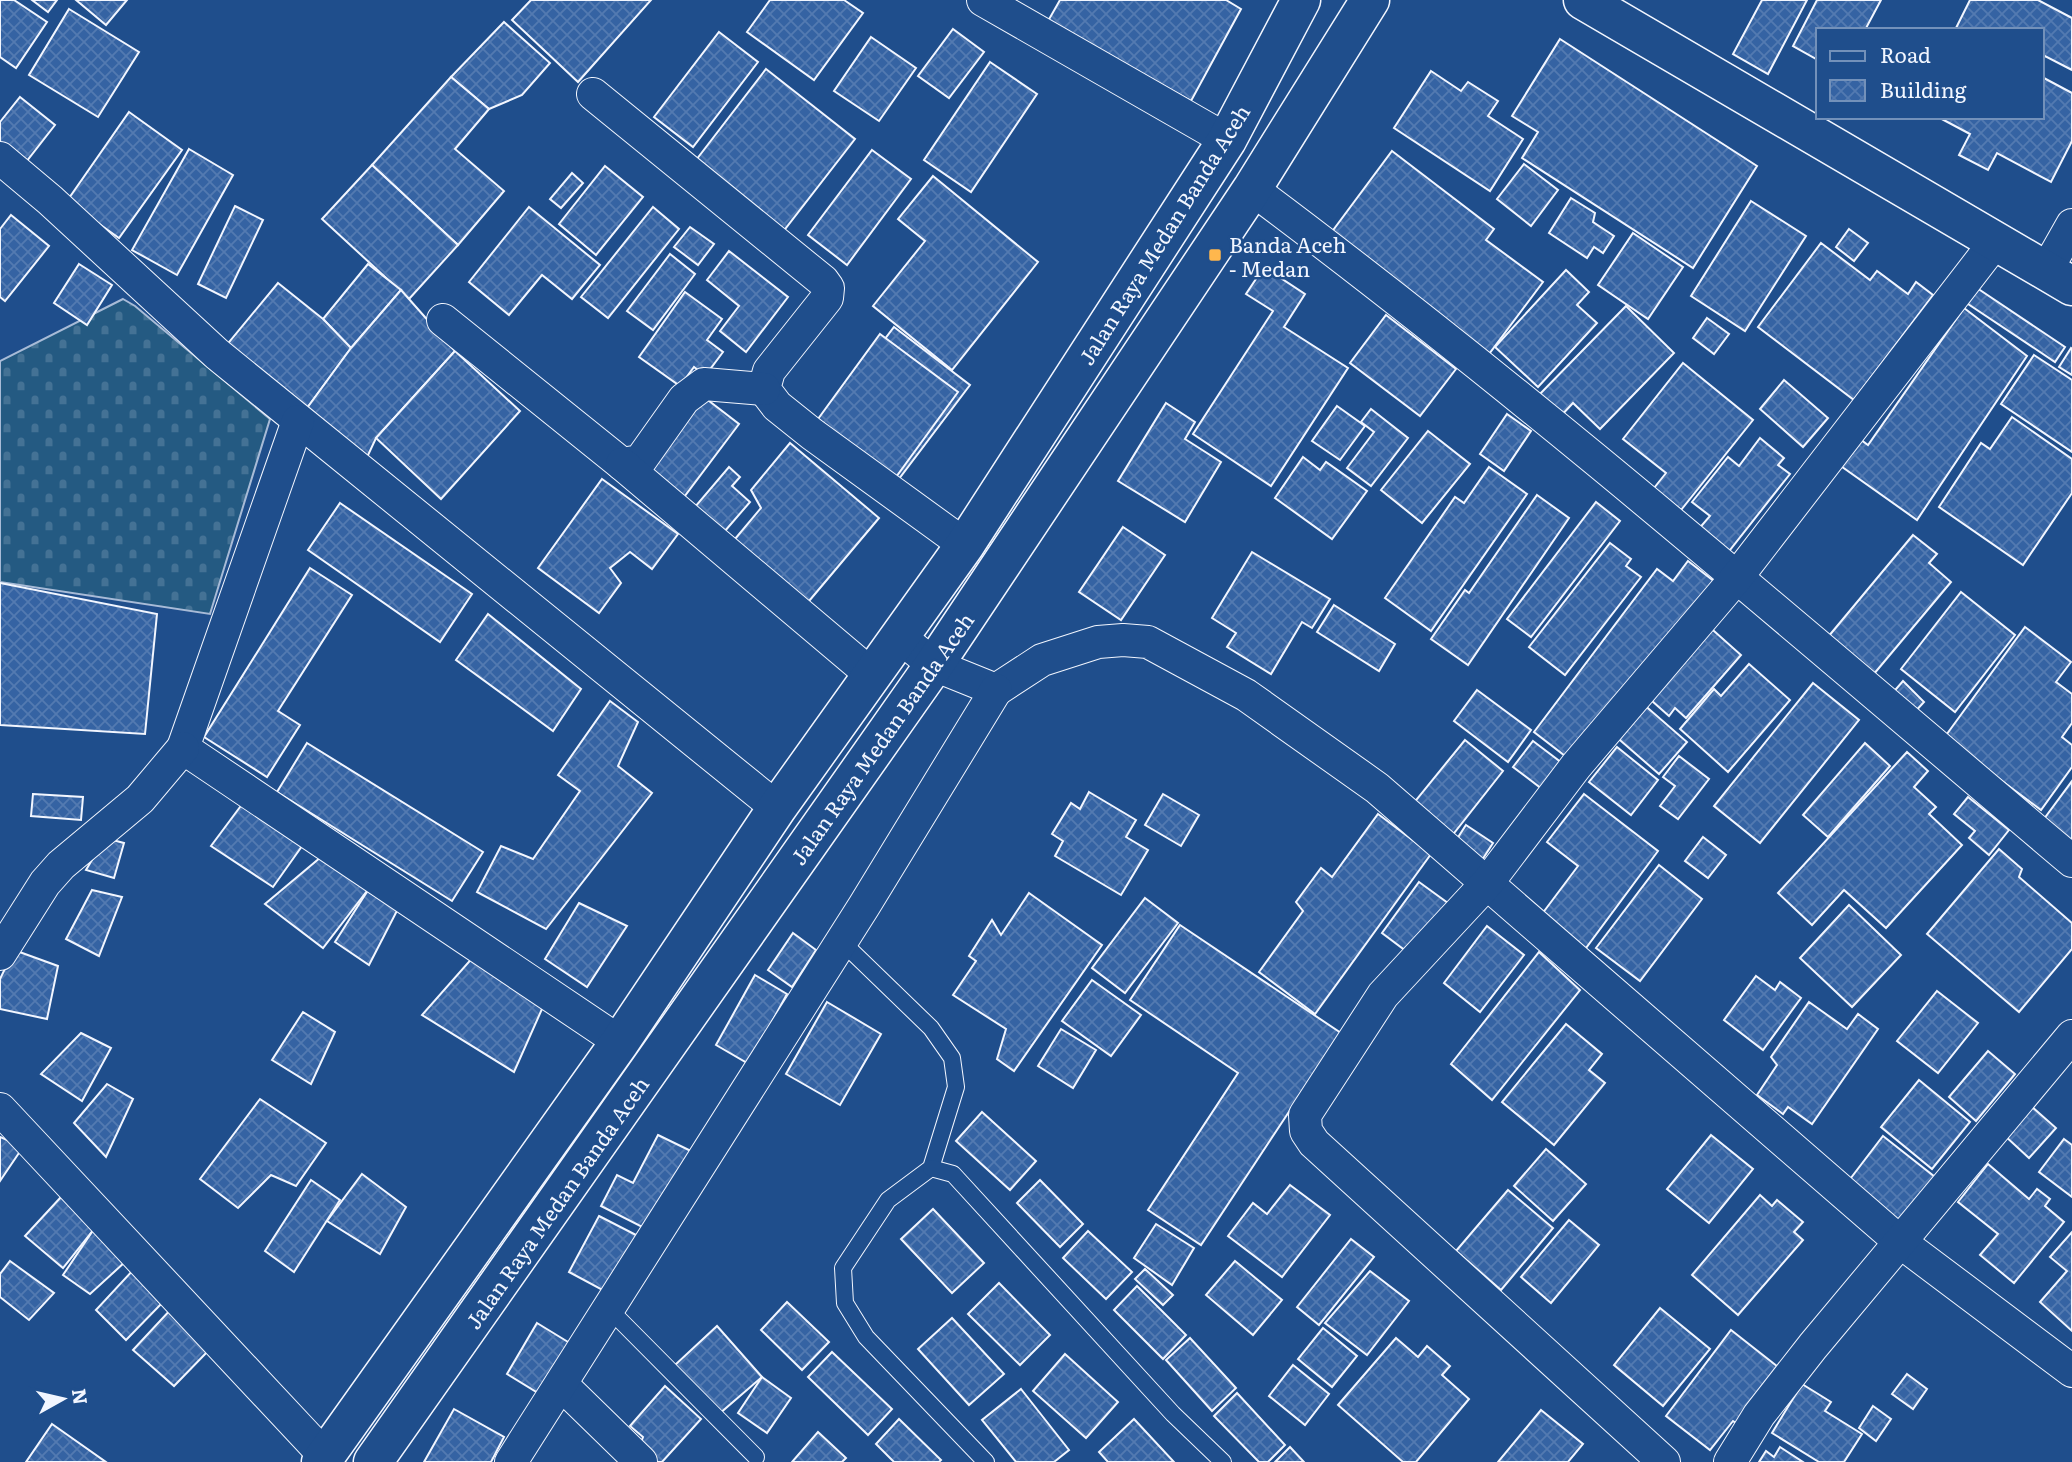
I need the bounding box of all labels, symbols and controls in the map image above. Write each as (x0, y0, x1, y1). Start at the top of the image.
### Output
legend (1816, 28, 2044, 119)
text: Road (1880, 38, 1931, 69)
text: Building (1880, 73, 1967, 104)
street label: Jalan Raya Medan Banda Aceh (1070, 98, 1256, 370)
place label: Banda Aceh - Medan (1229, 228, 1346, 283)
marker: Banda Aceh - Medan (1207, 247, 1223, 263)
street label: Jalan Raya Medan Banda Aceh (782, 605, 980, 870)
street label: Jalan Raya Medan Banda Aceh (457, 1069, 655, 1334)
north arrow (28, 1364, 98, 1434)
text: N (66, 1387, 96, 1406)

